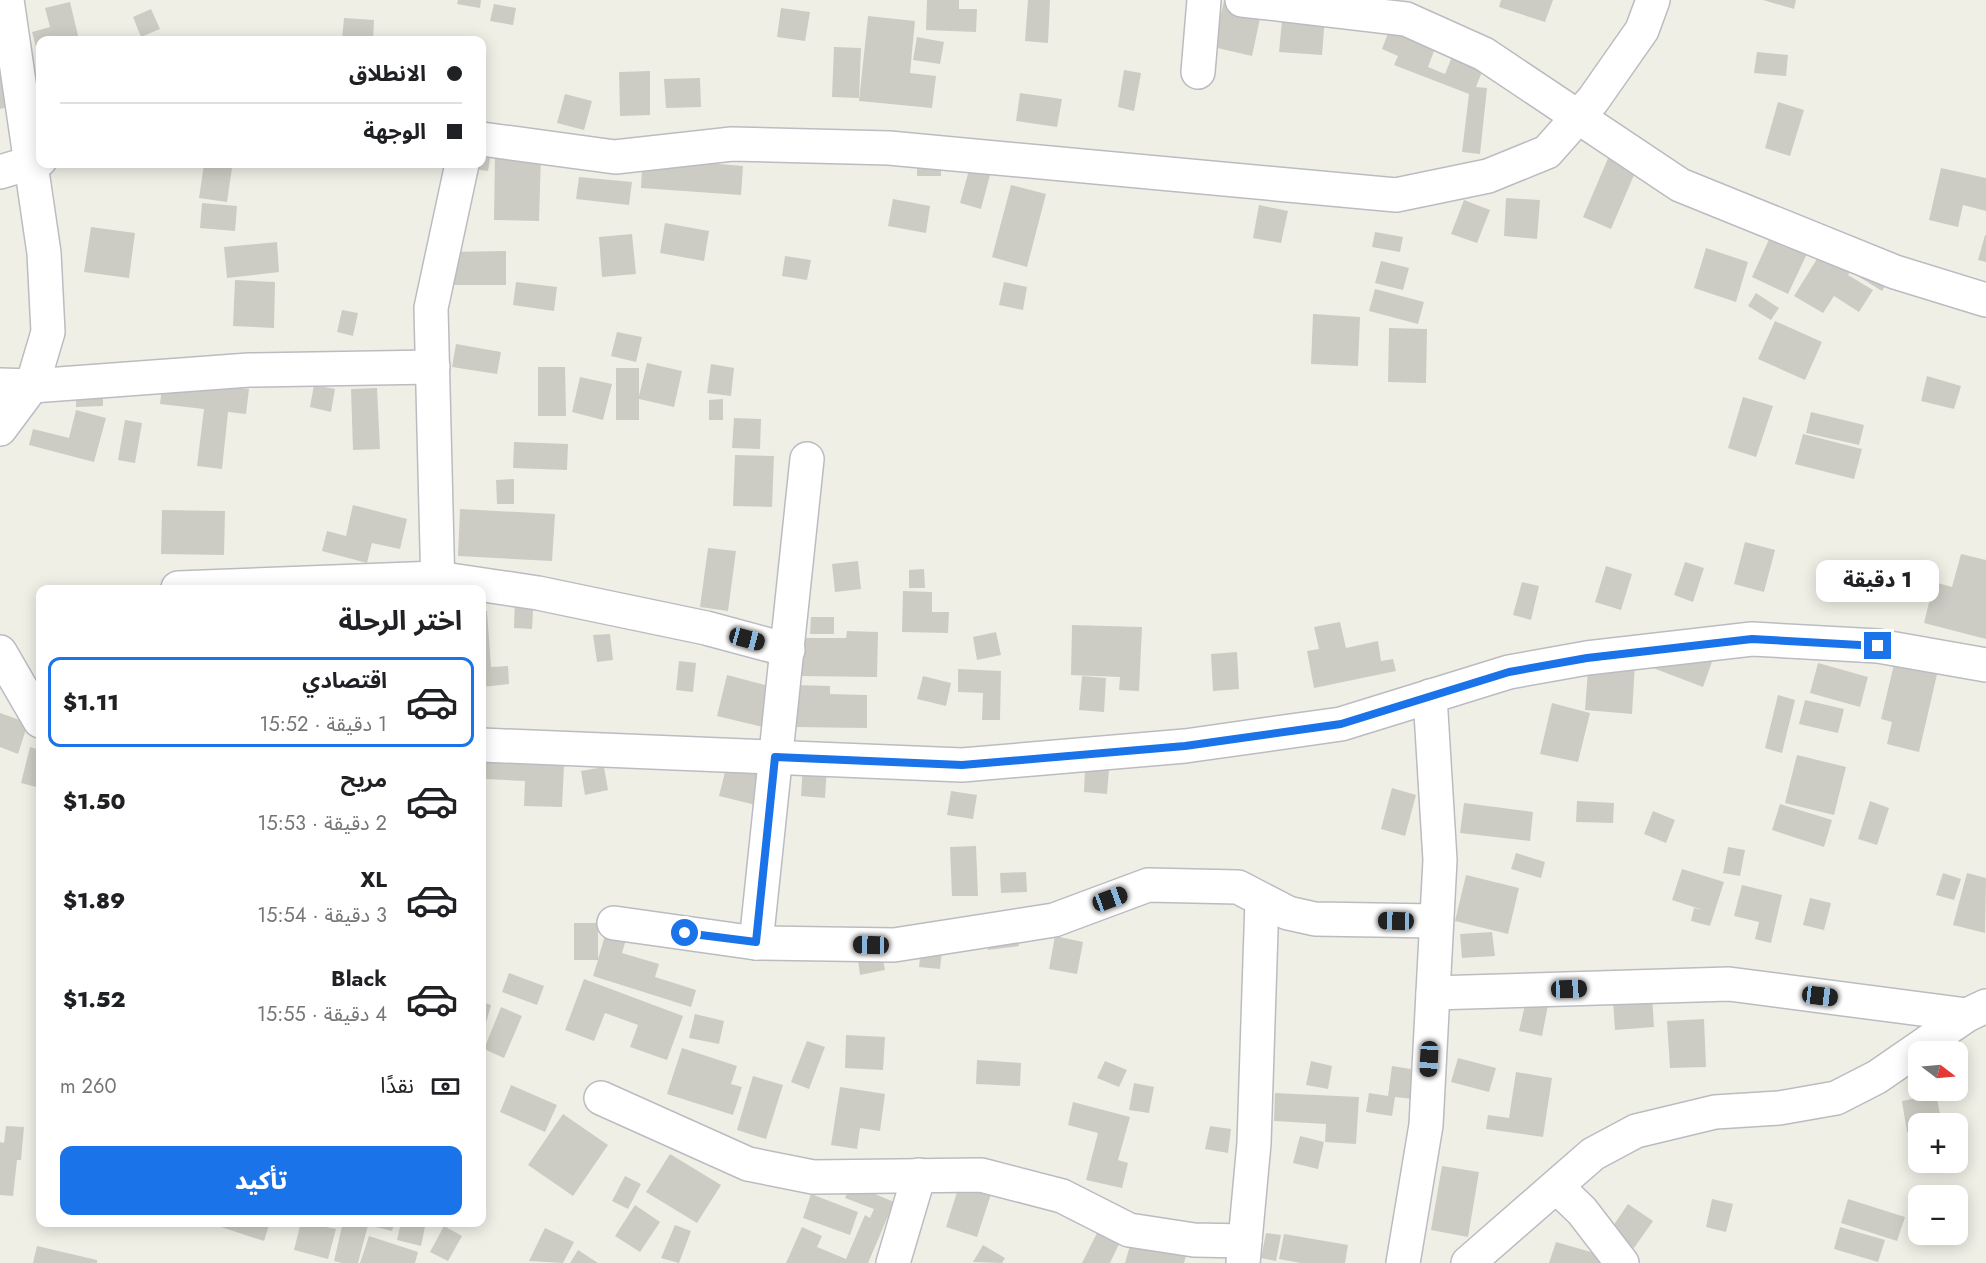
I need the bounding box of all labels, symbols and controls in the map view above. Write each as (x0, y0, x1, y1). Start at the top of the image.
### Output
text: الانطلاق (349, 57, 426, 89)
text: الوجهة (363, 115, 426, 147)
callout: 1 دقيقة (1816, 559, 1940, 601)
text: 1 دقيقة (1843, 566, 1912, 595)
text: اختر الرحلة (339, 601, 462, 640)
car (727, 626, 767, 652)
route end (1864, 632, 1891, 659)
text: اقتصادي (302, 664, 387, 696)
icon: car (405, 675, 459, 729)
text: $1.11 (63, 686, 119, 718)
text: 1 دقيقة · 15:52 (259, 710, 387, 739)
text: مريح (341, 763, 387, 795)
icon: car (405, 774, 459, 828)
text: $1.50 (63, 785, 125, 817)
text: 2 دقيقة · 15:53 (258, 809, 387, 838)
text: XL (360, 863, 387, 895)
icon: car (405, 873, 459, 927)
text: $1.89 (63, 884, 125, 916)
car (1090, 884, 1130, 914)
text: 3 دقيقة · 15:54 (257, 901, 387, 930)
car (1378, 912, 1414, 930)
route start (671, 919, 698, 946)
car (853, 936, 889, 954)
text: Black (331, 962, 387, 994)
icon: car (405, 972, 459, 1026)
car (1551, 979, 1587, 999)
text: $1.52 (63, 983, 126, 1015)
car (1801, 985, 1839, 1007)
text: 4 دقيقة · 15:55 (257, 1000, 387, 1029)
car (1419, 1041, 1439, 1077)
north arrow (1908, 1041, 1968, 1101)
map controls (1908, 1041, 1968, 1245)
text: نقدًا (380, 1069, 414, 1101)
icon: cash (429, 1070, 462, 1103)
text: 260 m (60, 1072, 117, 1101)
button: + (1908, 1113, 1968, 1173)
button: تأكيد (60, 1146, 462, 1215)
button: − (1908, 1185, 1968, 1245)

